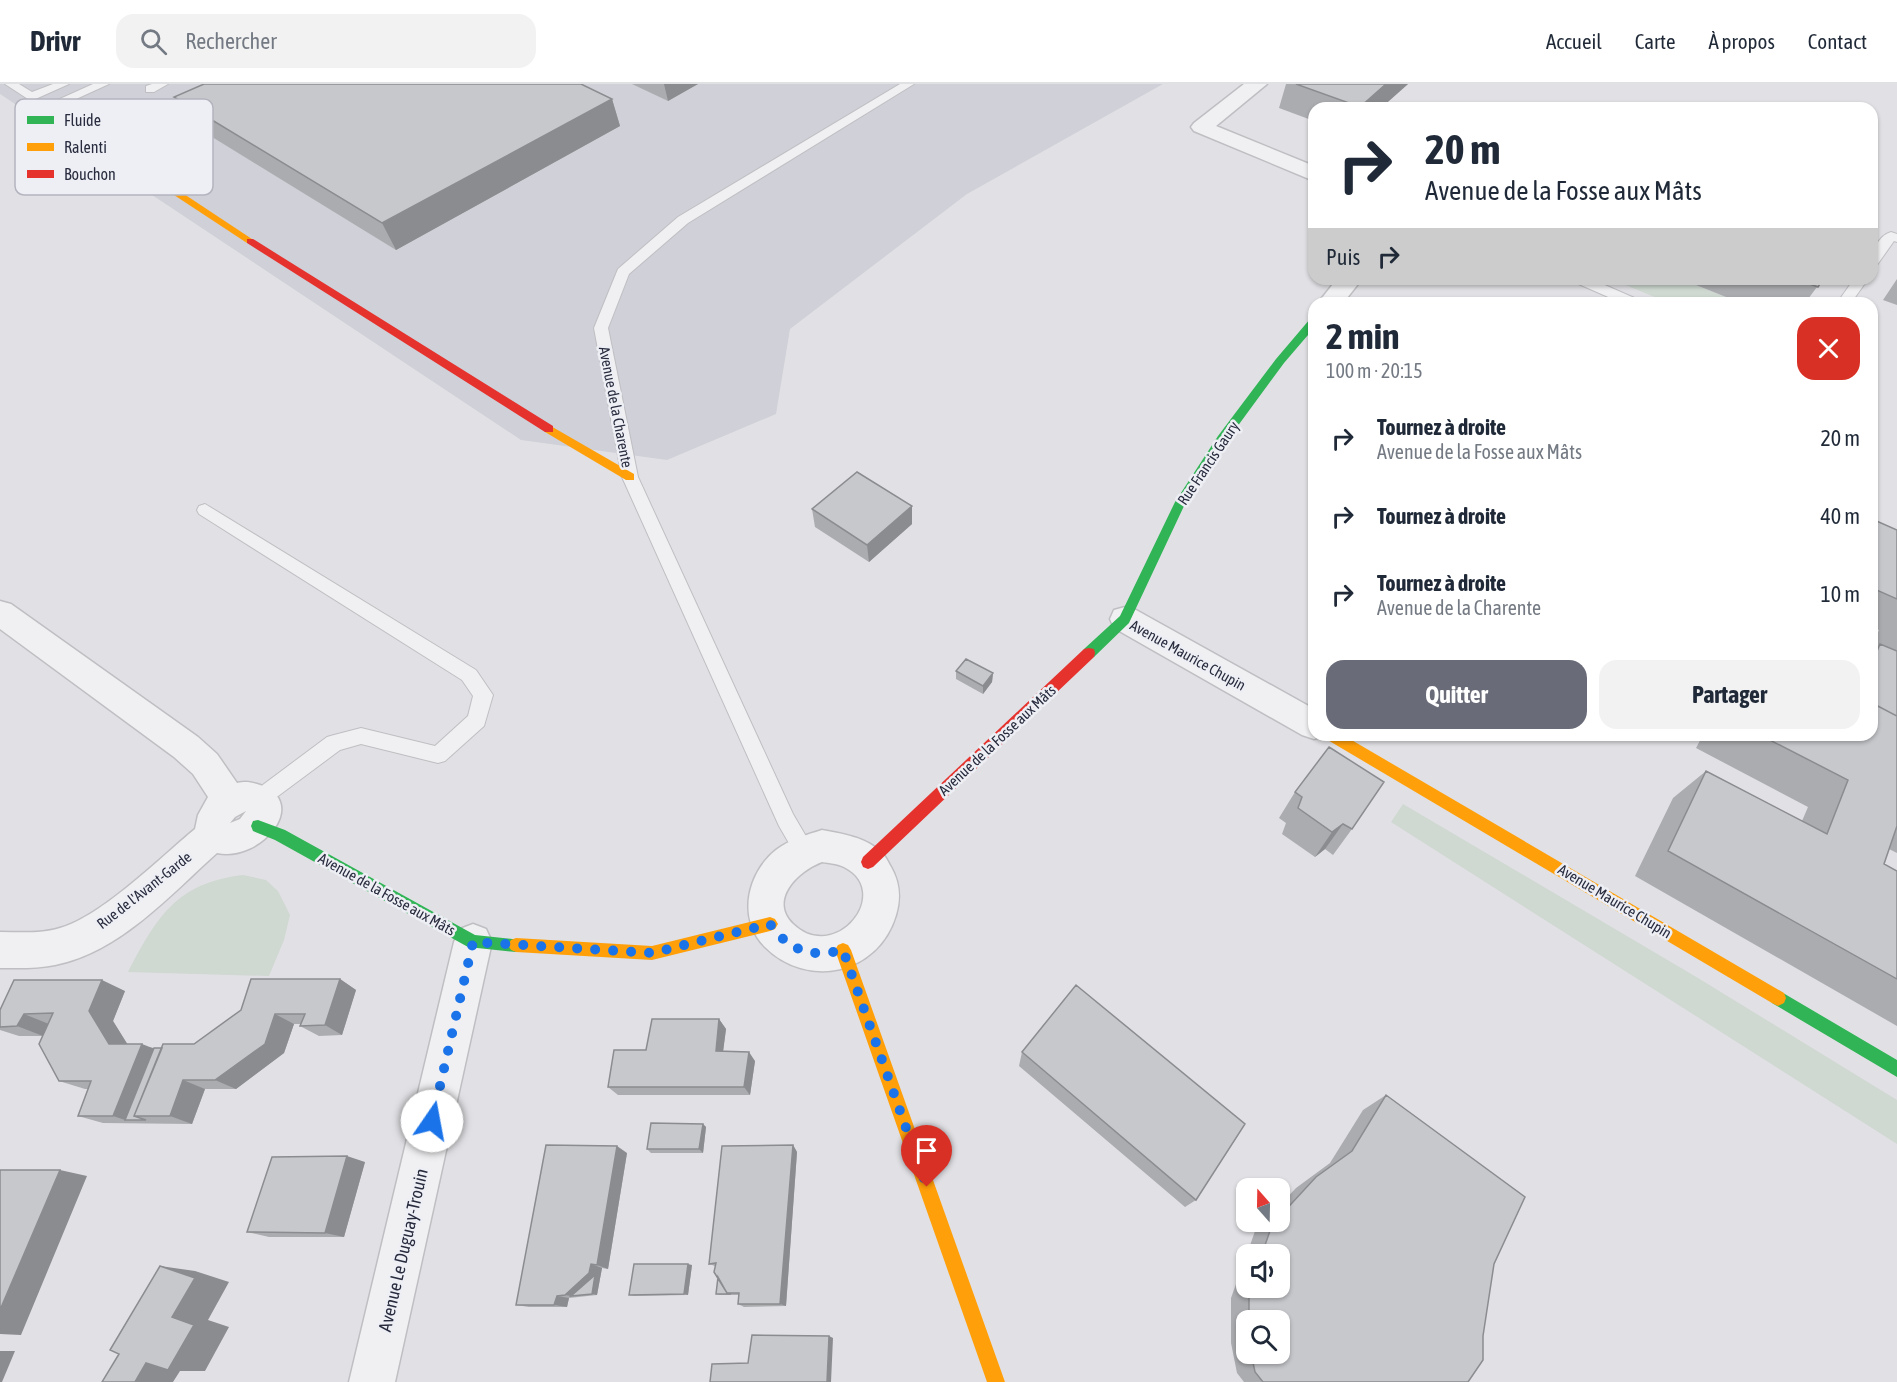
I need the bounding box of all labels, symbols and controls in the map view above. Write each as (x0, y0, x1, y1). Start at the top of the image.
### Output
search box (116, 14, 536, 68)
text: Drivr (30, 25, 80, 57)
icon: search (137, 25, 170, 58)
text: Rechercher (185, 28, 277, 54)
text: Accueil (1546, 29, 1602, 53)
text: Carte (1635, 29, 1675, 53)
text: À propos (1708, 29, 1775, 53)
text: Contact (1808, 29, 1867, 53)
legend (15, 99, 213, 195)
text: Fluide (64, 111, 101, 129)
text: 20 m (1425, 125, 1500, 173)
icon: right (1326, 126, 1404, 204)
text: Ralenti (64, 138, 107, 156)
text: Bouchon (64, 165, 116, 183)
text: Avenue de la Fosse aux Mâts (1425, 175, 1702, 206)
icon: right (1372, 240, 1405, 273)
text: Puis (1326, 244, 1360, 270)
text: 2 min (1326, 315, 1400, 357)
button: close (1797, 317, 1860, 380)
street label: Avenue de la Charente (596, 345, 636, 469)
text: 100 m · 20:15 (1326, 359, 1423, 382)
text: Tournez à droite (1377, 414, 1506, 440)
street label: Rue Francis Gaury (1174, 418, 1242, 508)
icon: right (1326, 422, 1359, 455)
text: 20 m (1820, 425, 1860, 451)
text: Avenue de la Fosse aux Mâts (1377, 440, 1582, 463)
icon: right (1326, 500, 1359, 533)
text: Tournez à droite (1377, 503, 1506, 529)
text: 40 m (1820, 503, 1860, 529)
text: Tournez à droite (1377, 570, 1506, 596)
icon: right (1326, 578, 1359, 611)
text: 10 m (1820, 581, 1860, 607)
text: Avenue de la Charente (1377, 596, 1541, 619)
street label: Avenue Maurice Chupin (1127, 616, 1249, 694)
button: Quitter (1326, 660, 1587, 729)
button: Partager (1599, 660, 1860, 729)
street label: Avenue de la Fosse aux Mâts (935, 681, 1059, 799)
street label: Rue de l'Avant-Garde (93, 848, 195, 932)
street label: Avenue de la Fosse aux Mâts (316, 849, 458, 939)
street label: Avenue Maurice Chupin (1555, 860, 1675, 942)
position arrow (400, 1089, 464, 1153)
pin (901, 1125, 952, 1187)
icon: arrive (910, 1134, 943, 1167)
street label: Avenue Le Duguay-Trouin (374, 1166, 432, 1334)
north arrow (1236, 1178, 1290, 1232)
map controls (1236, 1178, 1290, 1364)
button: sound (1236, 1244, 1290, 1298)
button: search (1236, 1310, 1290, 1364)

